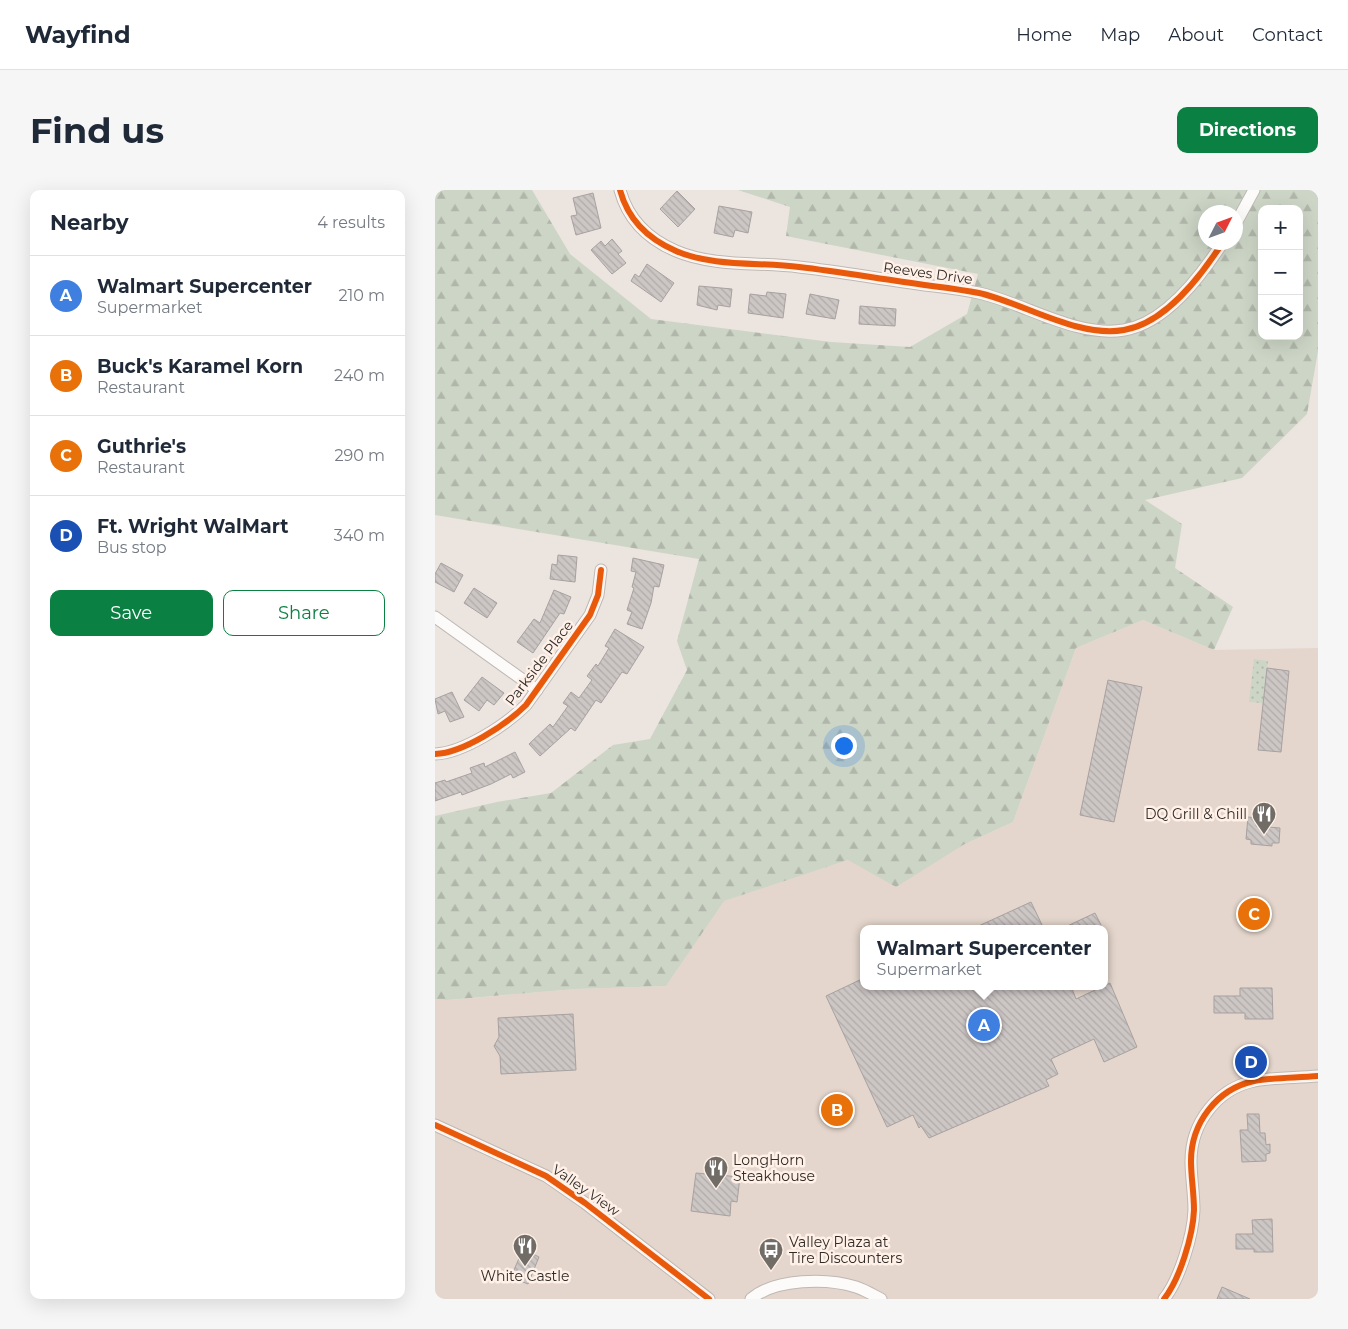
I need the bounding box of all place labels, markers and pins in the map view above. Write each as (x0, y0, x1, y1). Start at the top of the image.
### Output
restaurant icon: DQ Grill & Chill (1251, 801, 1277, 835)
place label: DQ Grill & Chill (1145, 805, 1247, 823)
pin: C (1238, 895, 1270, 933)
pin: A (968, 1006, 1000, 1044)
pin: D (1235, 1043, 1267, 1081)
pin: B (821, 1091, 853, 1129)
place label: LongHorn Steakhouse (733, 1151, 815, 1185)
restaurant icon: LongHorn Steakhouse (703, 1155, 729, 1189)
restaurant icon: White Castle (512, 1233, 538, 1267)
place label: Valley Plaza at Tire Discounters (789, 1233, 902, 1267)
bus stop icon: Valley Plaza at Tire Discounters (758, 1237, 784, 1271)
place label: White Castle (481, 1267, 569, 1285)

